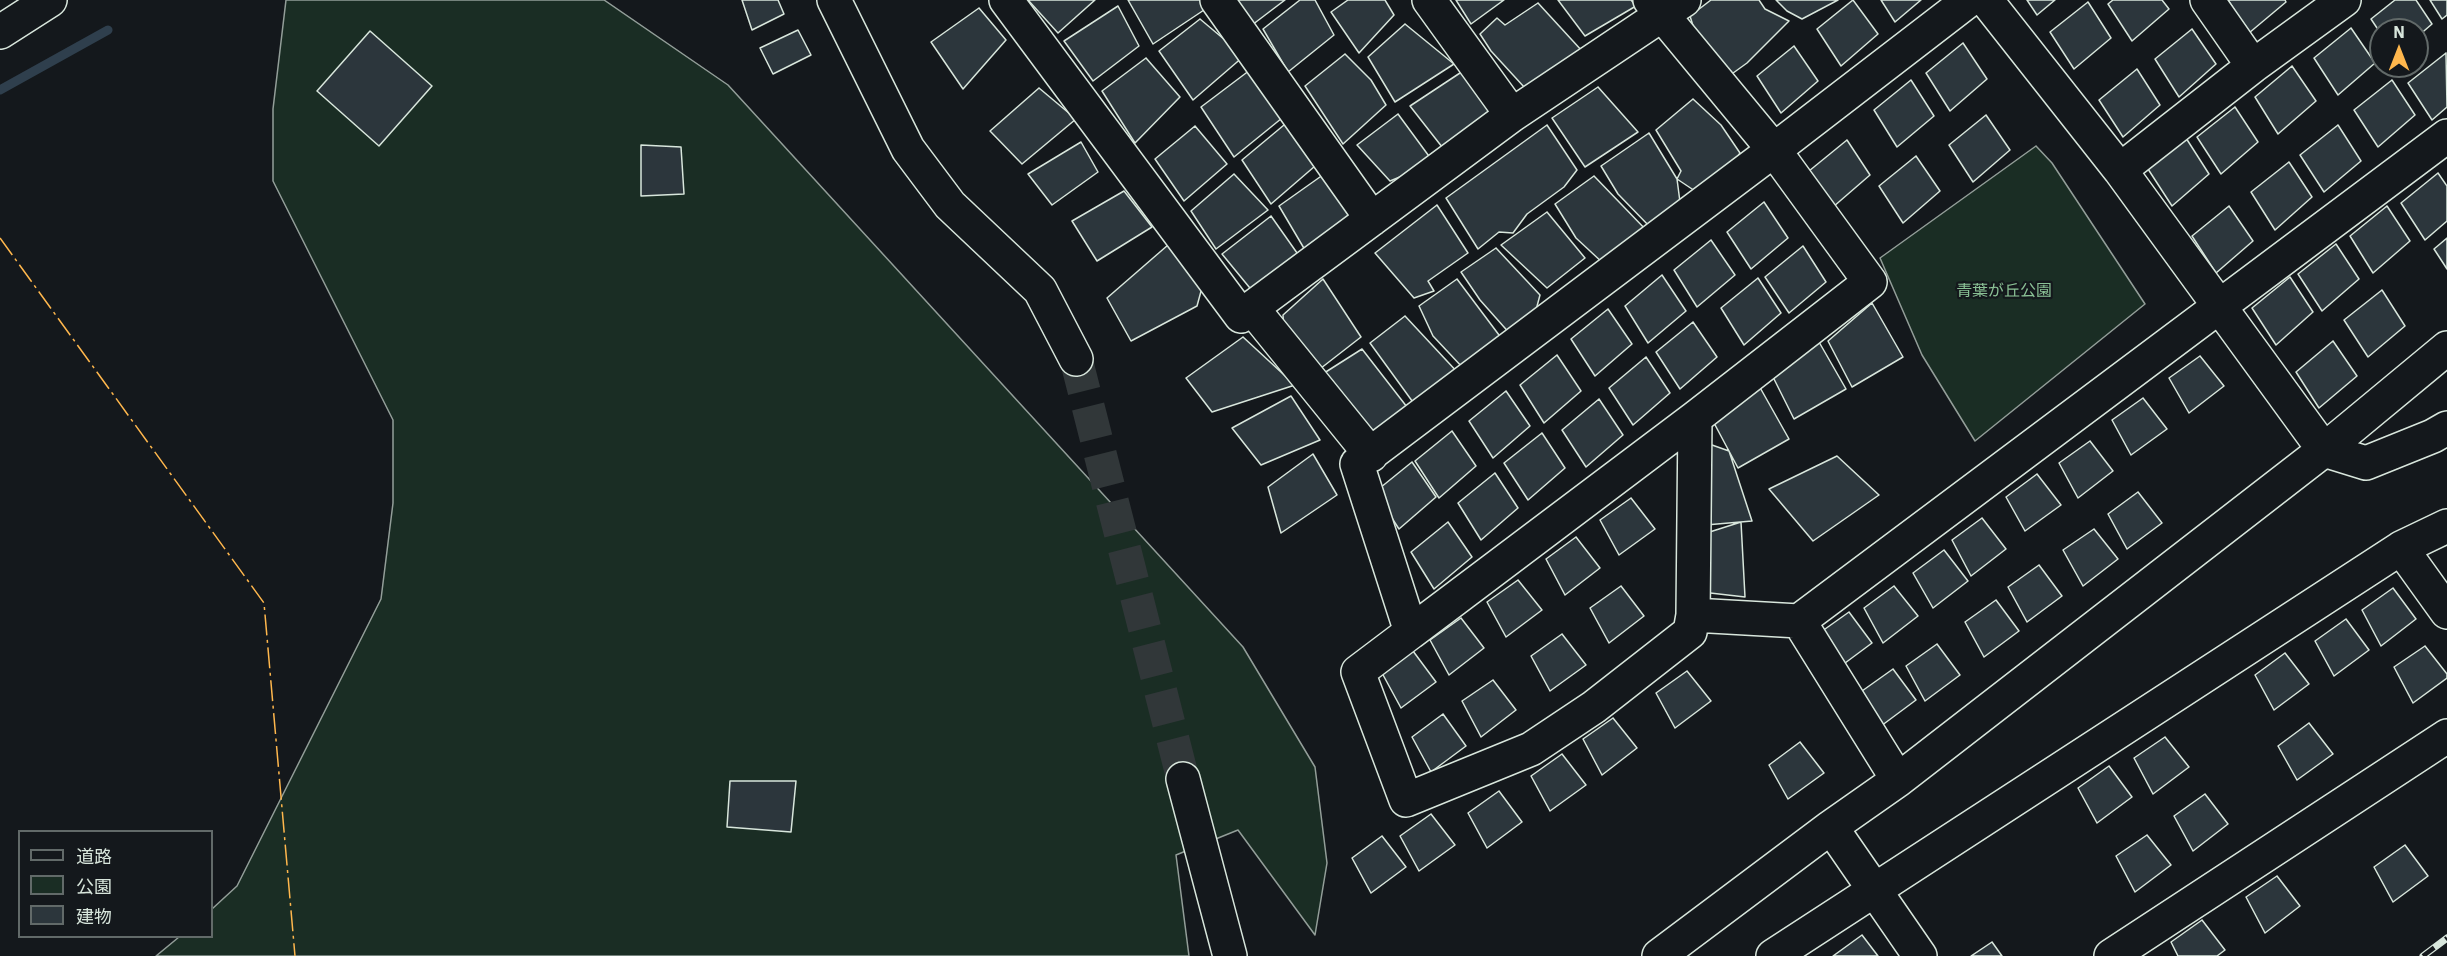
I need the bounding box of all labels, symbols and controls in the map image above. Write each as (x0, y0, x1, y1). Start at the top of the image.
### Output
north arrow (2369, 18, 2429, 78)
text: N (2393, 22, 2405, 42)
park label: 青葉が丘公園 (1956, 281, 2052, 301)
legend (18, 830, 213, 938)
text: 道路 (76, 845, 112, 868)
text: 公園 (76, 875, 112, 898)
text: 建物 (76, 905, 112, 928)

